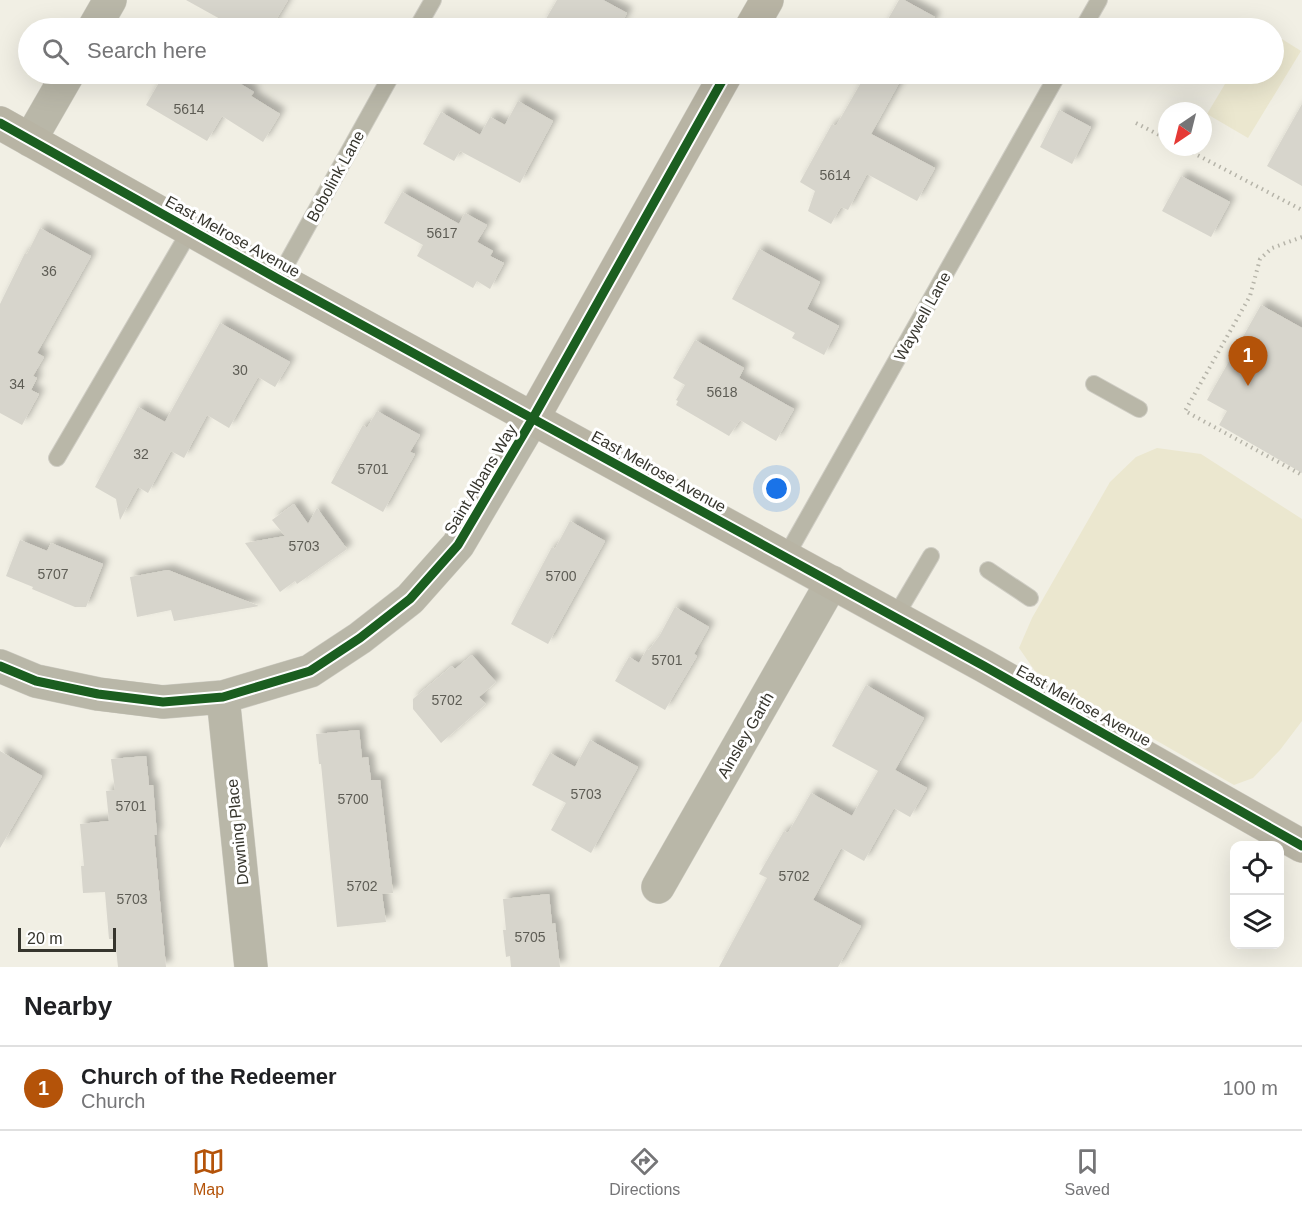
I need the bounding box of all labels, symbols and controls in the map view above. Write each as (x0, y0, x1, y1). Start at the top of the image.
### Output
search box (18, 18, 1284, 84)
icon: search (39, 35, 72, 68)
text: Search here (87, 38, 207, 63)
house number: 5614 (173, 101, 205, 117)
north arrow (1158, 102, 1212, 156)
street label: Bobolink Lane (303, 128, 368, 225)
house number: 5614 (819, 167, 851, 183)
street label: East Melrose Avenue (163, 192, 303, 281)
house number: 5617 (426, 225, 458, 241)
house number: 36 (41, 263, 57, 279)
street label: Waywell Lane (891, 269, 954, 364)
pin: 1 (1228, 336, 1268, 386)
house number: 30 (232, 362, 248, 378)
house number: 34 (9, 376, 25, 392)
house number: 5618 (706, 384, 738, 400)
street label: Saint Albans Way (441, 421, 520, 537)
street label: East Melrose Avenue (589, 427, 729, 516)
house number: 32 (133, 446, 149, 462)
house number: 5701 (357, 461, 389, 477)
your location (762, 474, 791, 503)
house number: 5703 (288, 538, 320, 554)
house number: 5707 (37, 566, 69, 582)
house number: 5700 (545, 568, 577, 584)
house number: 5701 (651, 652, 683, 668)
street label: East Melrose Avenue (1014, 661, 1154, 750)
street label: Ainsley Garth (714, 689, 777, 781)
house number: 5702 (431, 692, 463, 708)
street label: Downing Place (223, 778, 252, 886)
house number: 5703 (570, 786, 602, 802)
house number: 5700 (337, 791, 369, 807)
house number: 5701 (115, 798, 147, 814)
map controls (1230, 841, 1284, 949)
button: locate (1230, 841, 1284, 895)
house number: 5702 (778, 868, 810, 884)
house number: 5702 (346, 878, 378, 894)
house number: 5703 (116, 891, 148, 907)
button: layers (1230, 895, 1284, 949)
scale bar (18, 925, 116, 952)
house number: 5705 (514, 929, 546, 945)
text: 20 m (27, 930, 63, 947)
text: Nearby (24, 991, 112, 1021)
text: Church of the Redeemer (81, 1064, 337, 1089)
text: 1 (38, 1077, 49, 1099)
text: 100 m (1222, 1077, 1278, 1099)
text: Church (81, 1090, 145, 1112)
tab: Map (192, 1145, 225, 1199)
tab: Directions (609, 1145, 680, 1199)
tab: Saved (1065, 1145, 1110, 1199)

